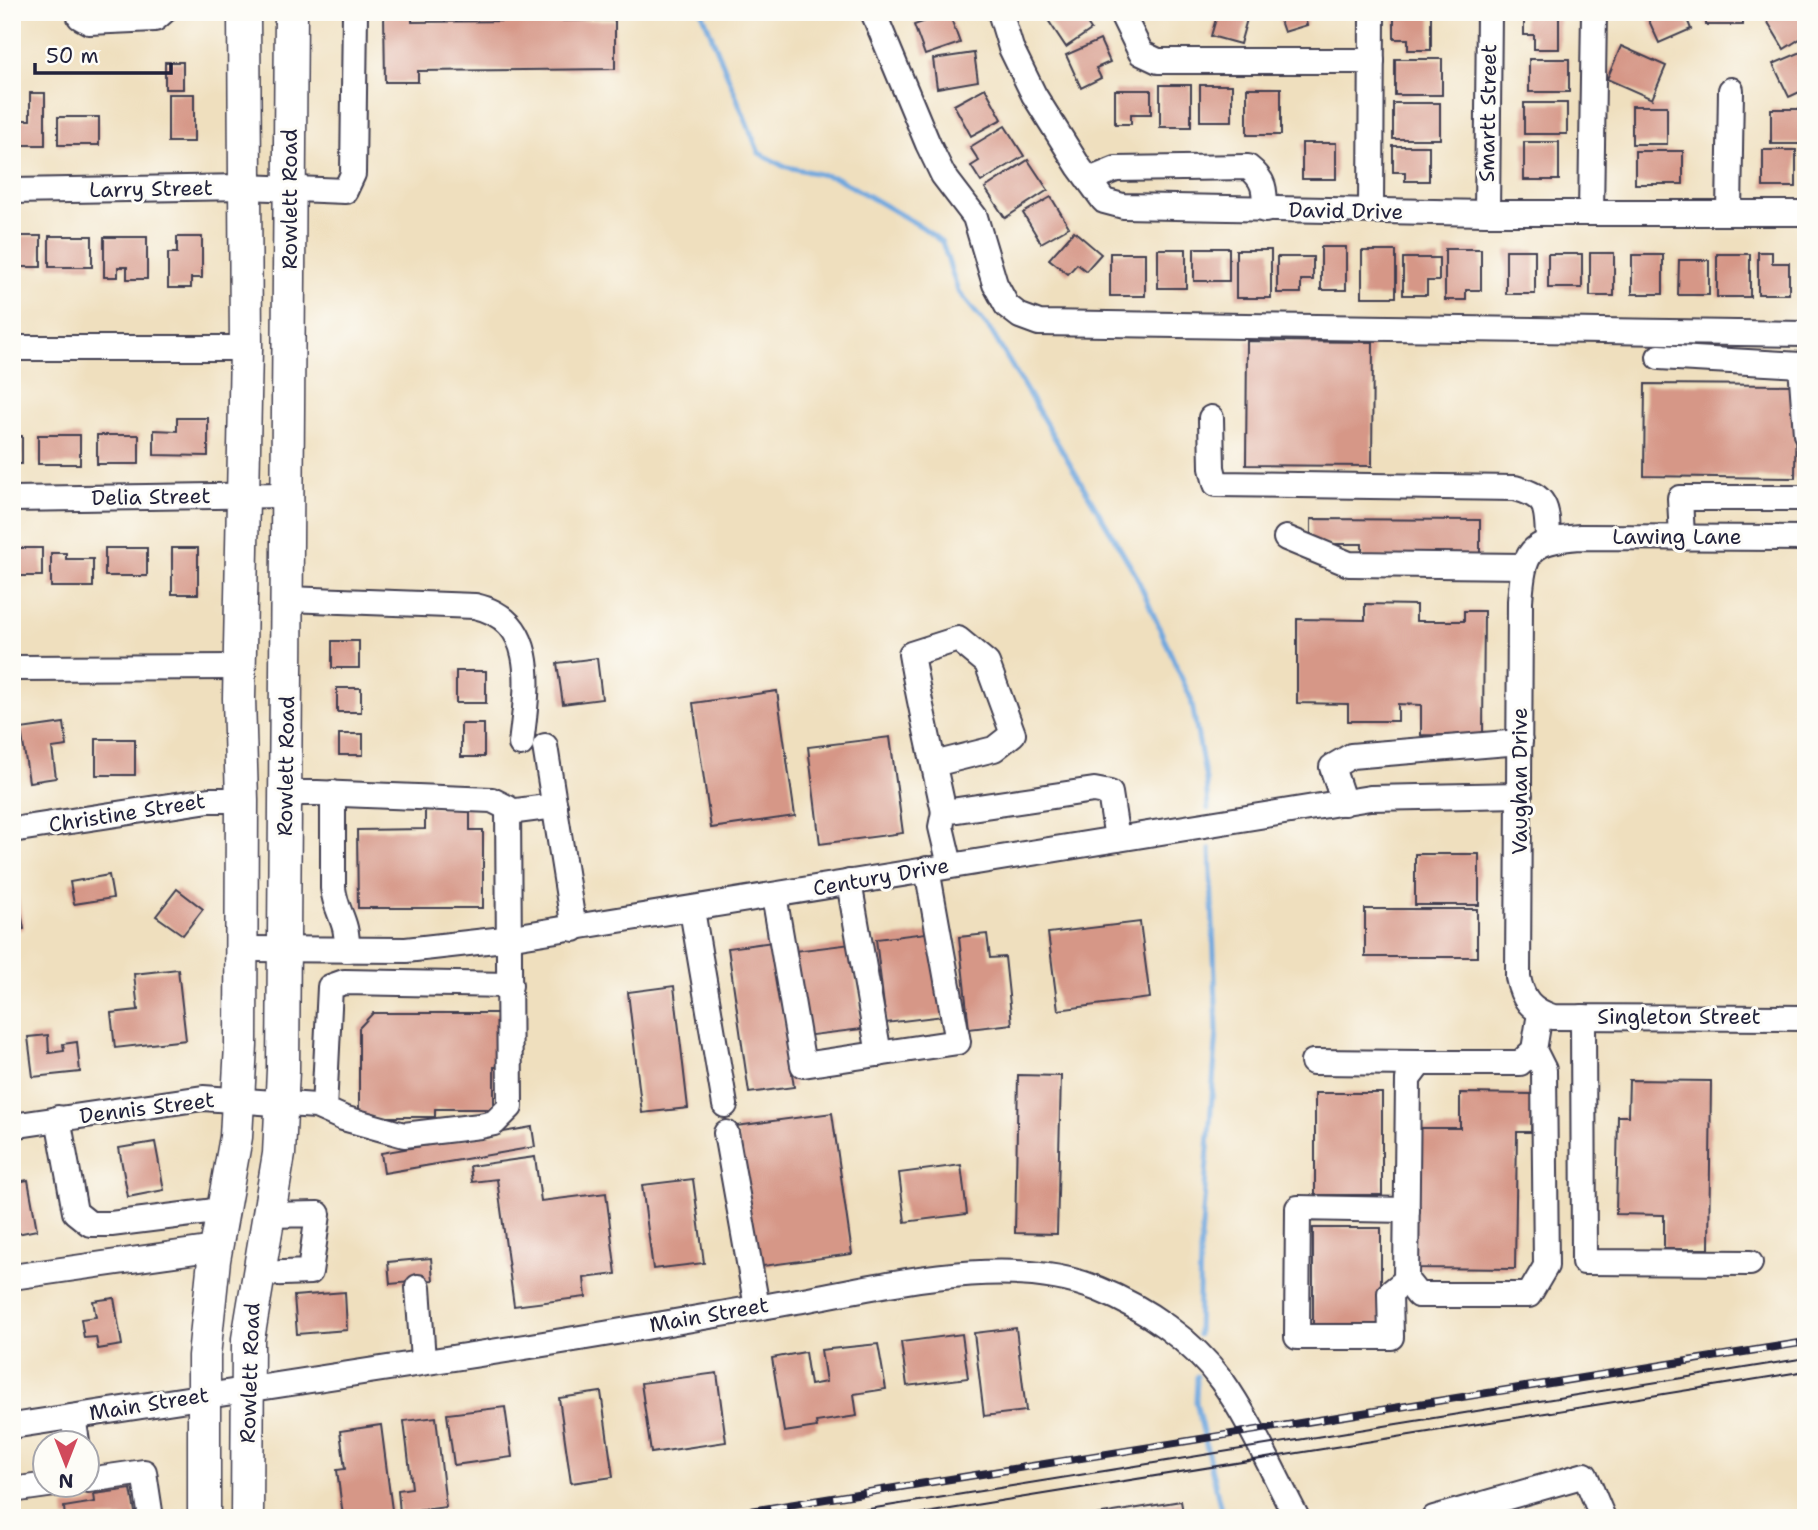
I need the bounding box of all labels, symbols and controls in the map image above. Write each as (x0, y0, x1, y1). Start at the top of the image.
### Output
scale bar (35, 32, 172, 76)
text: 50 m (46, 42, 99, 70)
street label: Smartt Street (1473, 44, 1503, 182)
street label: Rowlett Road (276, 129, 304, 269)
street label: Larry Street (89, 174, 213, 204)
street label: David Drive (1288, 196, 1404, 226)
street label: Delia Street (91, 482, 211, 512)
street label: Lawing Lane (1612, 523, 1742, 551)
street label: Rowlett Road (271, 696, 301, 836)
street label: Vaughan Drive (1506, 707, 1534, 855)
street label: Christine Street (47, 787, 207, 839)
street label: Century Drive (811, 851, 951, 903)
street label: Singleton Street (1597, 1003, 1761, 1031)
street label: Dennis Street (78, 1086, 216, 1130)
street label: Main Street (647, 1291, 771, 1339)
street label: Rowlett Road (234, 1302, 266, 1444)
street label: Main Street (87, 1381, 211, 1427)
north arrow (32, 1428, 102, 1498)
text: N (58, 1468, 74, 1493)

